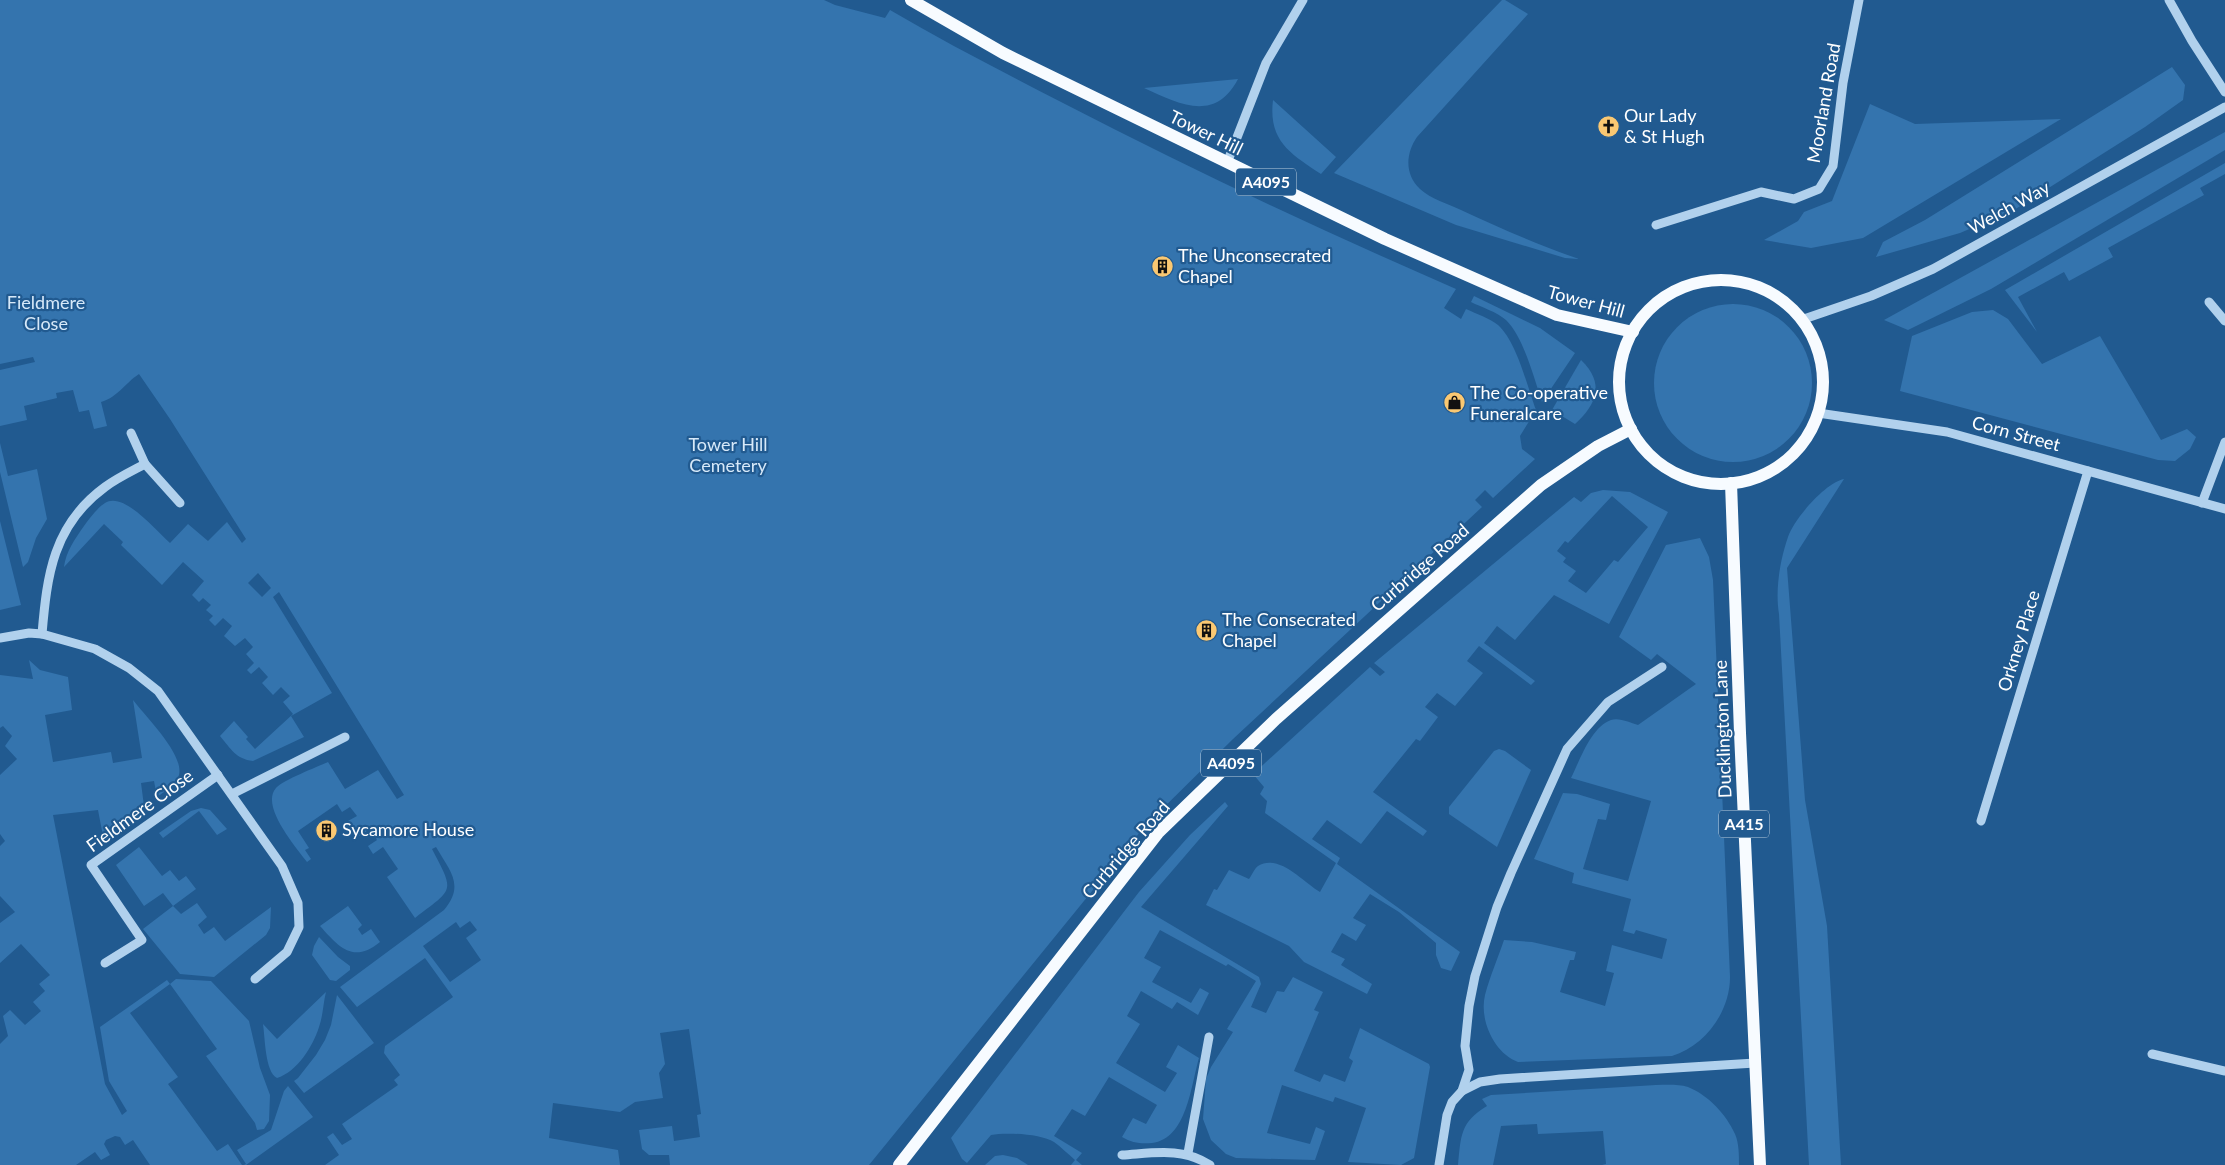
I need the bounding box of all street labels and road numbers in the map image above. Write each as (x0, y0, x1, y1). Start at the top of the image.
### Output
street label: Moorland Road (1802, 41, 1844, 164)
street label: Tower Hill (1166, 105, 1247, 159)
road number: A4095 (1236, 168, 1296, 196)
street label: Welch Way (1964, 175, 2054, 239)
street label: Tower Hill (1545, 280, 1627, 322)
street label: Corn Street (1970, 411, 2063, 456)
street label: Curbridge Road (1366, 519, 1473, 616)
street label: Orkney Place (1992, 587, 2044, 694)
street label: Ducklington Lane (1709, 660, 1735, 799)
road number: A4095 (1201, 750, 1261, 776)
street label: Fieldmere Close (82, 764, 197, 856)
street label: Curbridge Road (1077, 796, 1174, 903)
road number: A415 (1719, 811, 1769, 838)

